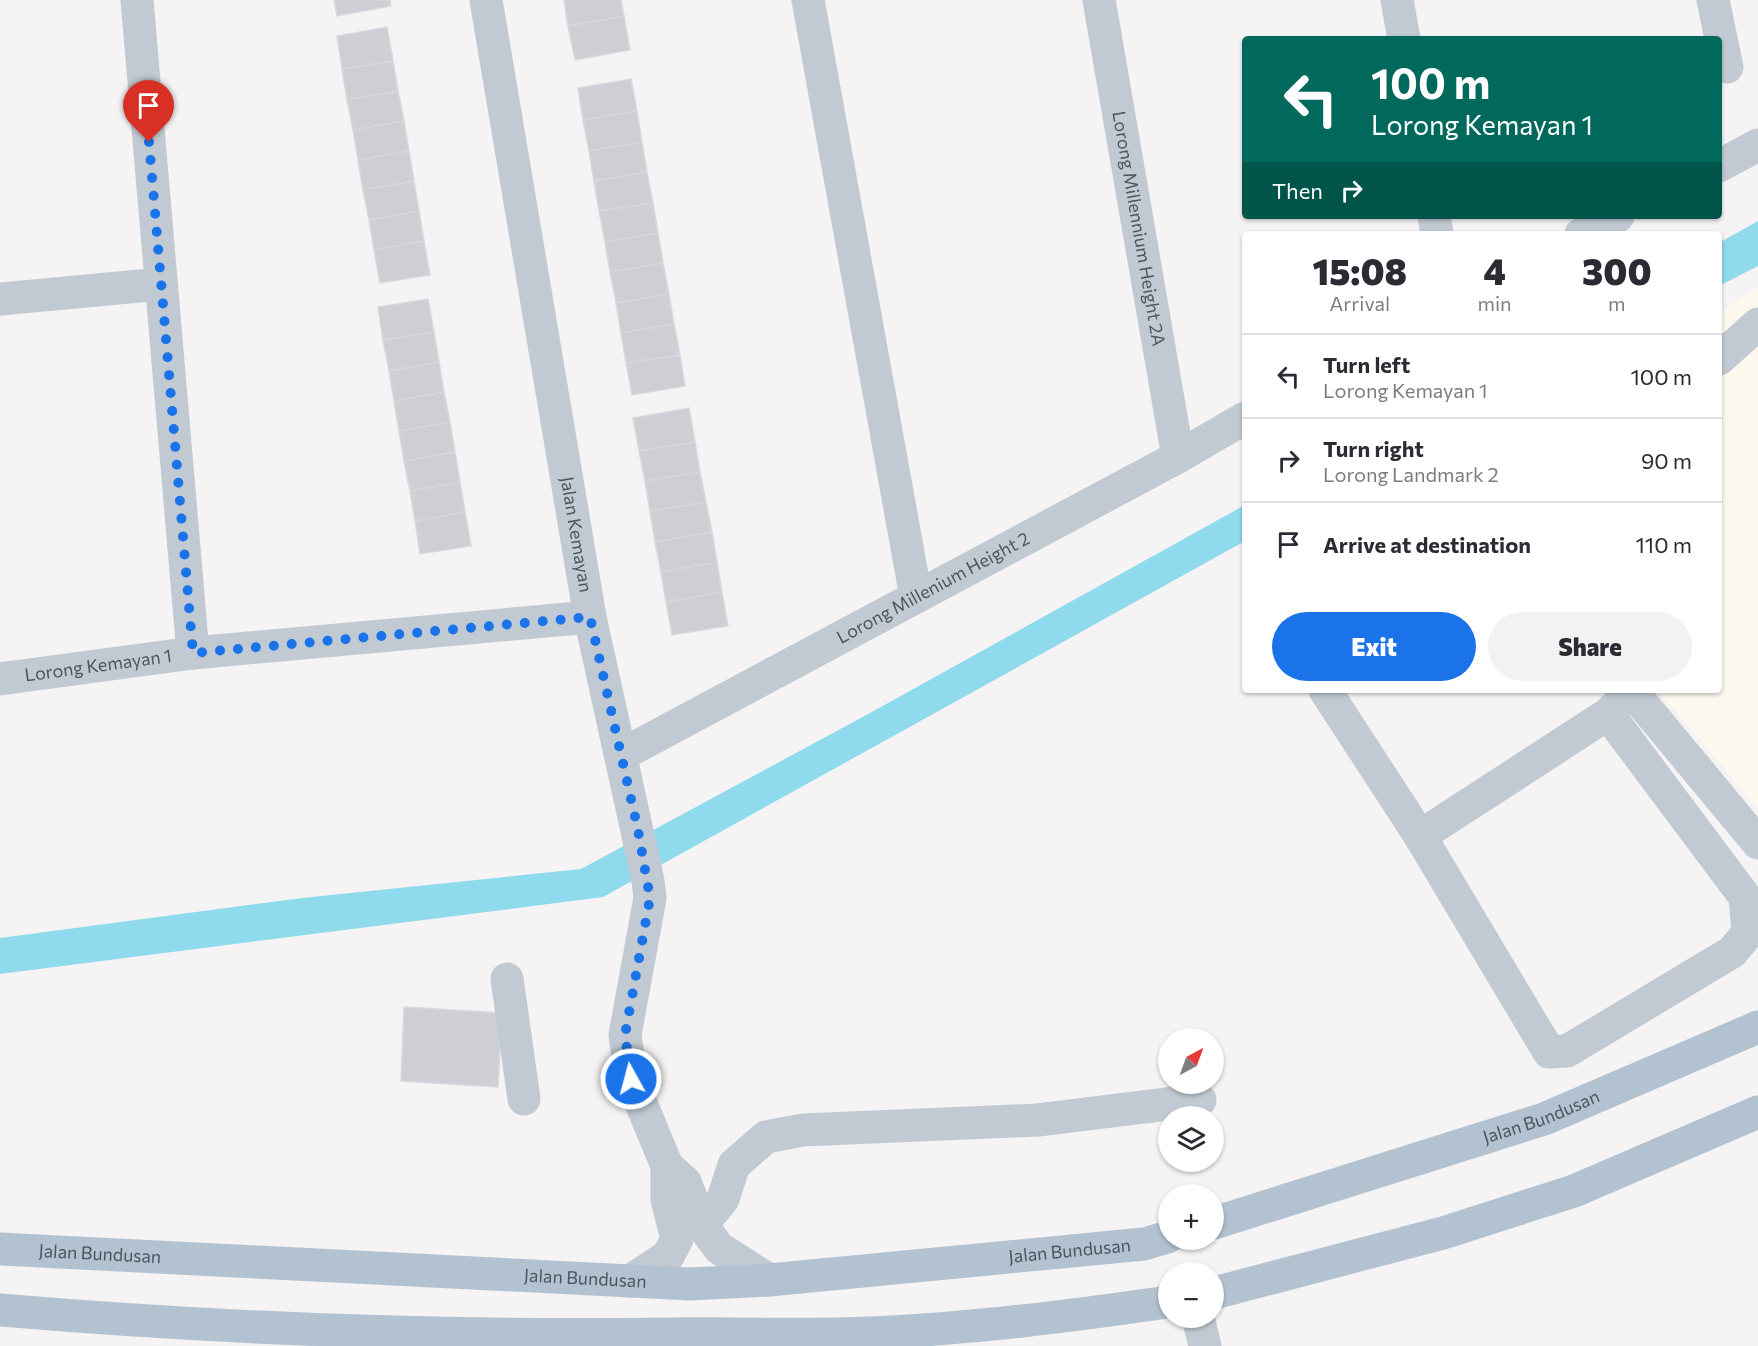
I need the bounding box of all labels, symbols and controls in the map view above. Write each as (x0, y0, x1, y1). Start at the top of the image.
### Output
text: 100 m (1371, 56, 1491, 108)
icon: left (1272, 60, 1350, 138)
pin (123, 80, 174, 142)
icon: arrive (132, 89, 165, 122)
text: Lorong Kemayan 1 (1371, 108, 1593, 141)
street label: Lorong Millennium Height 2A (1108, 109, 1171, 348)
icon: right (1335, 174, 1368, 207)
text: Then (1272, 177, 1323, 204)
text: 15:08 (1312, 248, 1407, 292)
text: 4 (1483, 248, 1506, 292)
text: 300 (1582, 248, 1652, 292)
text: Arrival (1330, 291, 1390, 315)
text: min (1478, 291, 1512, 315)
text: m (1608, 291, 1626, 315)
text: Turn left (1323, 351, 1410, 378)
icon: left (1272, 360, 1305, 393)
text: 100 m (1630, 363, 1692, 390)
text: Lorong Kemayan 1 (1323, 378, 1488, 402)
text: Turn right (1323, 435, 1424, 462)
icon: right (1272, 444, 1305, 477)
text: 90 m (1641, 447, 1692, 474)
text: Lorong Landmark 2 (1323, 462, 1499, 486)
street label: Jalan Kemayan (556, 475, 598, 594)
street label: Lorong Millenium Height 2 (832, 527, 1033, 648)
icon: arrive (1272, 528, 1305, 561)
text: Arrive at destination (1323, 531, 1531, 558)
text: 110 m (1635, 531, 1692, 558)
button: Exit (1272, 612, 1476, 681)
button: Share (1488, 612, 1692, 681)
street label: Lorong Kemayan 1 (23, 644, 173, 686)
north arrow (1158, 1028, 1224, 1094)
map controls (1158, 1028, 1224, 1328)
position arrow (599, 1047, 663, 1111)
street label: Jalan Bundusan (1480, 1084, 1603, 1148)
button: layers (1158, 1106, 1224, 1172)
button: + (1158, 1184, 1224, 1250)
street label: Jalan Bundusan (1007, 1233, 1132, 1267)
street label: Jalan Bundusan (38, 1239, 162, 1267)
button: − (1158, 1262, 1224, 1328)
street label: Jalan Bundusan (523, 1264, 647, 1292)

